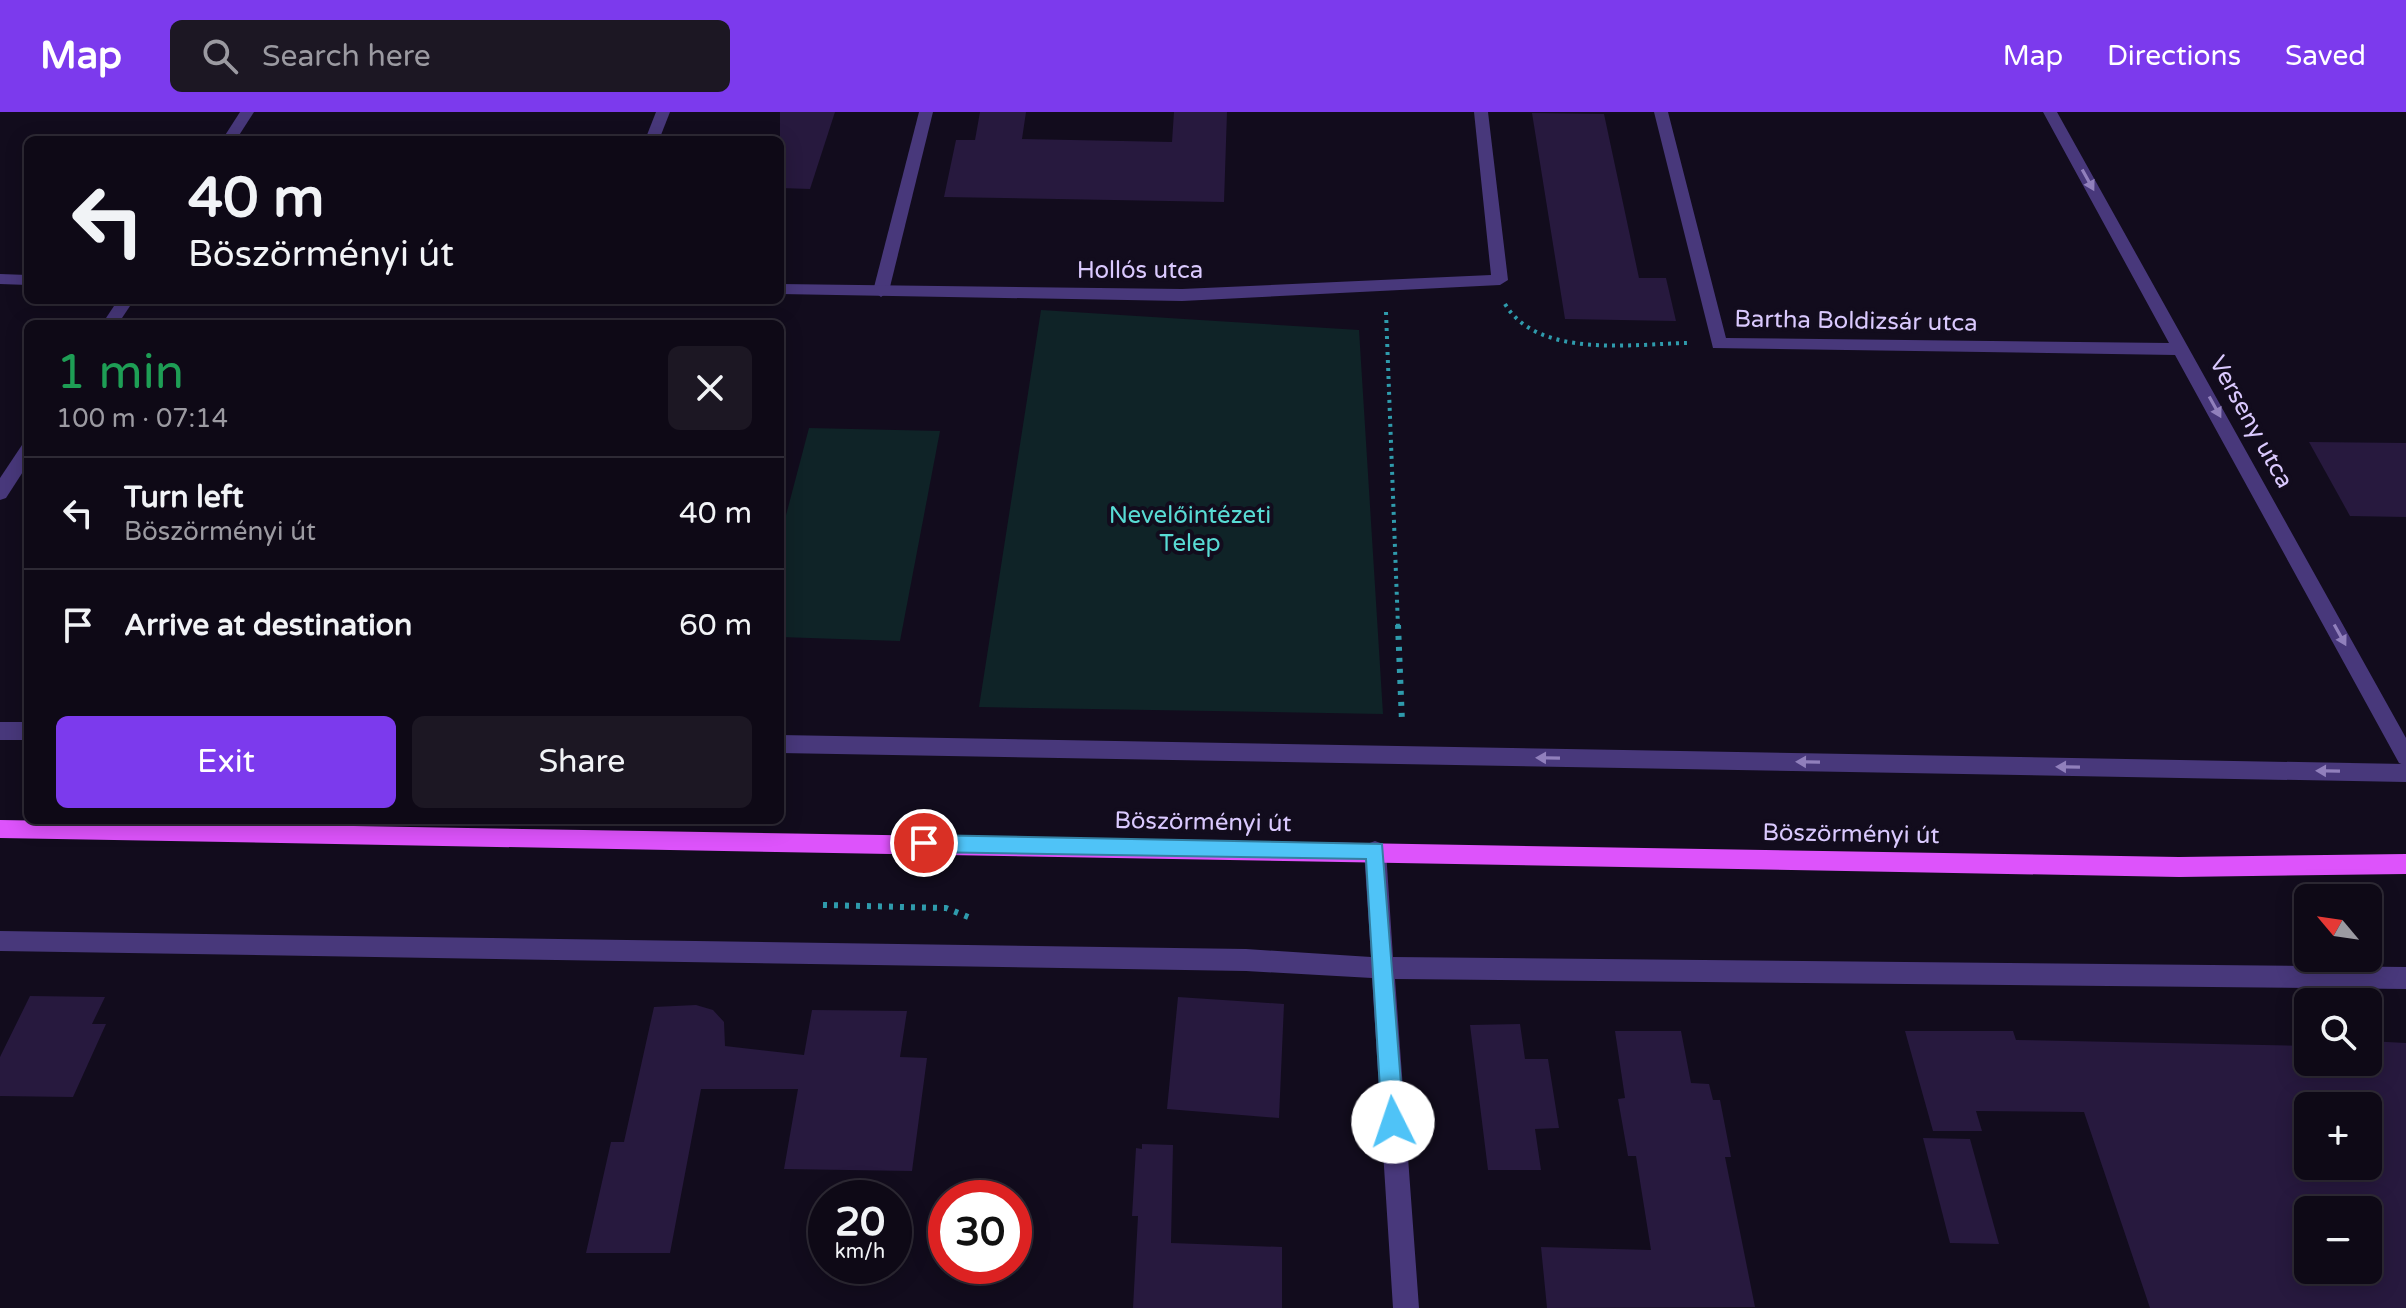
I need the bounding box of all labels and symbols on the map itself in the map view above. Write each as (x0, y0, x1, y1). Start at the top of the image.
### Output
one-way arrow (2081, 169, 2095, 191)
street label: Hollós utca (1077, 256, 1203, 285)
street label: Bartha Boldizsár utca (1734, 304, 1978, 338)
street label: Verseny utca (2203, 351, 2299, 493)
one-way arrow (2209, 395, 2222, 418)
park label: Nevelőintézeti Telep (1109, 501, 1271, 558)
one-way arrow (2332, 624, 2346, 646)
one-way arrow (1535, 751, 1560, 764)
one-way arrow (1795, 756, 1820, 768)
one-way arrow (2055, 760, 2080, 773)
one-way arrow (2315, 765, 2340, 778)
street label: Böszörményi út (1114, 806, 1292, 838)
pin (890, 809, 958, 877)
street label: Böszörményi út (1762, 818, 1940, 850)
north arrow (2294, 884, 2382, 972)
position arrow (1351, 1080, 1435, 1164)
speed limit sign: 30 (928, 1180, 1032, 1284)

